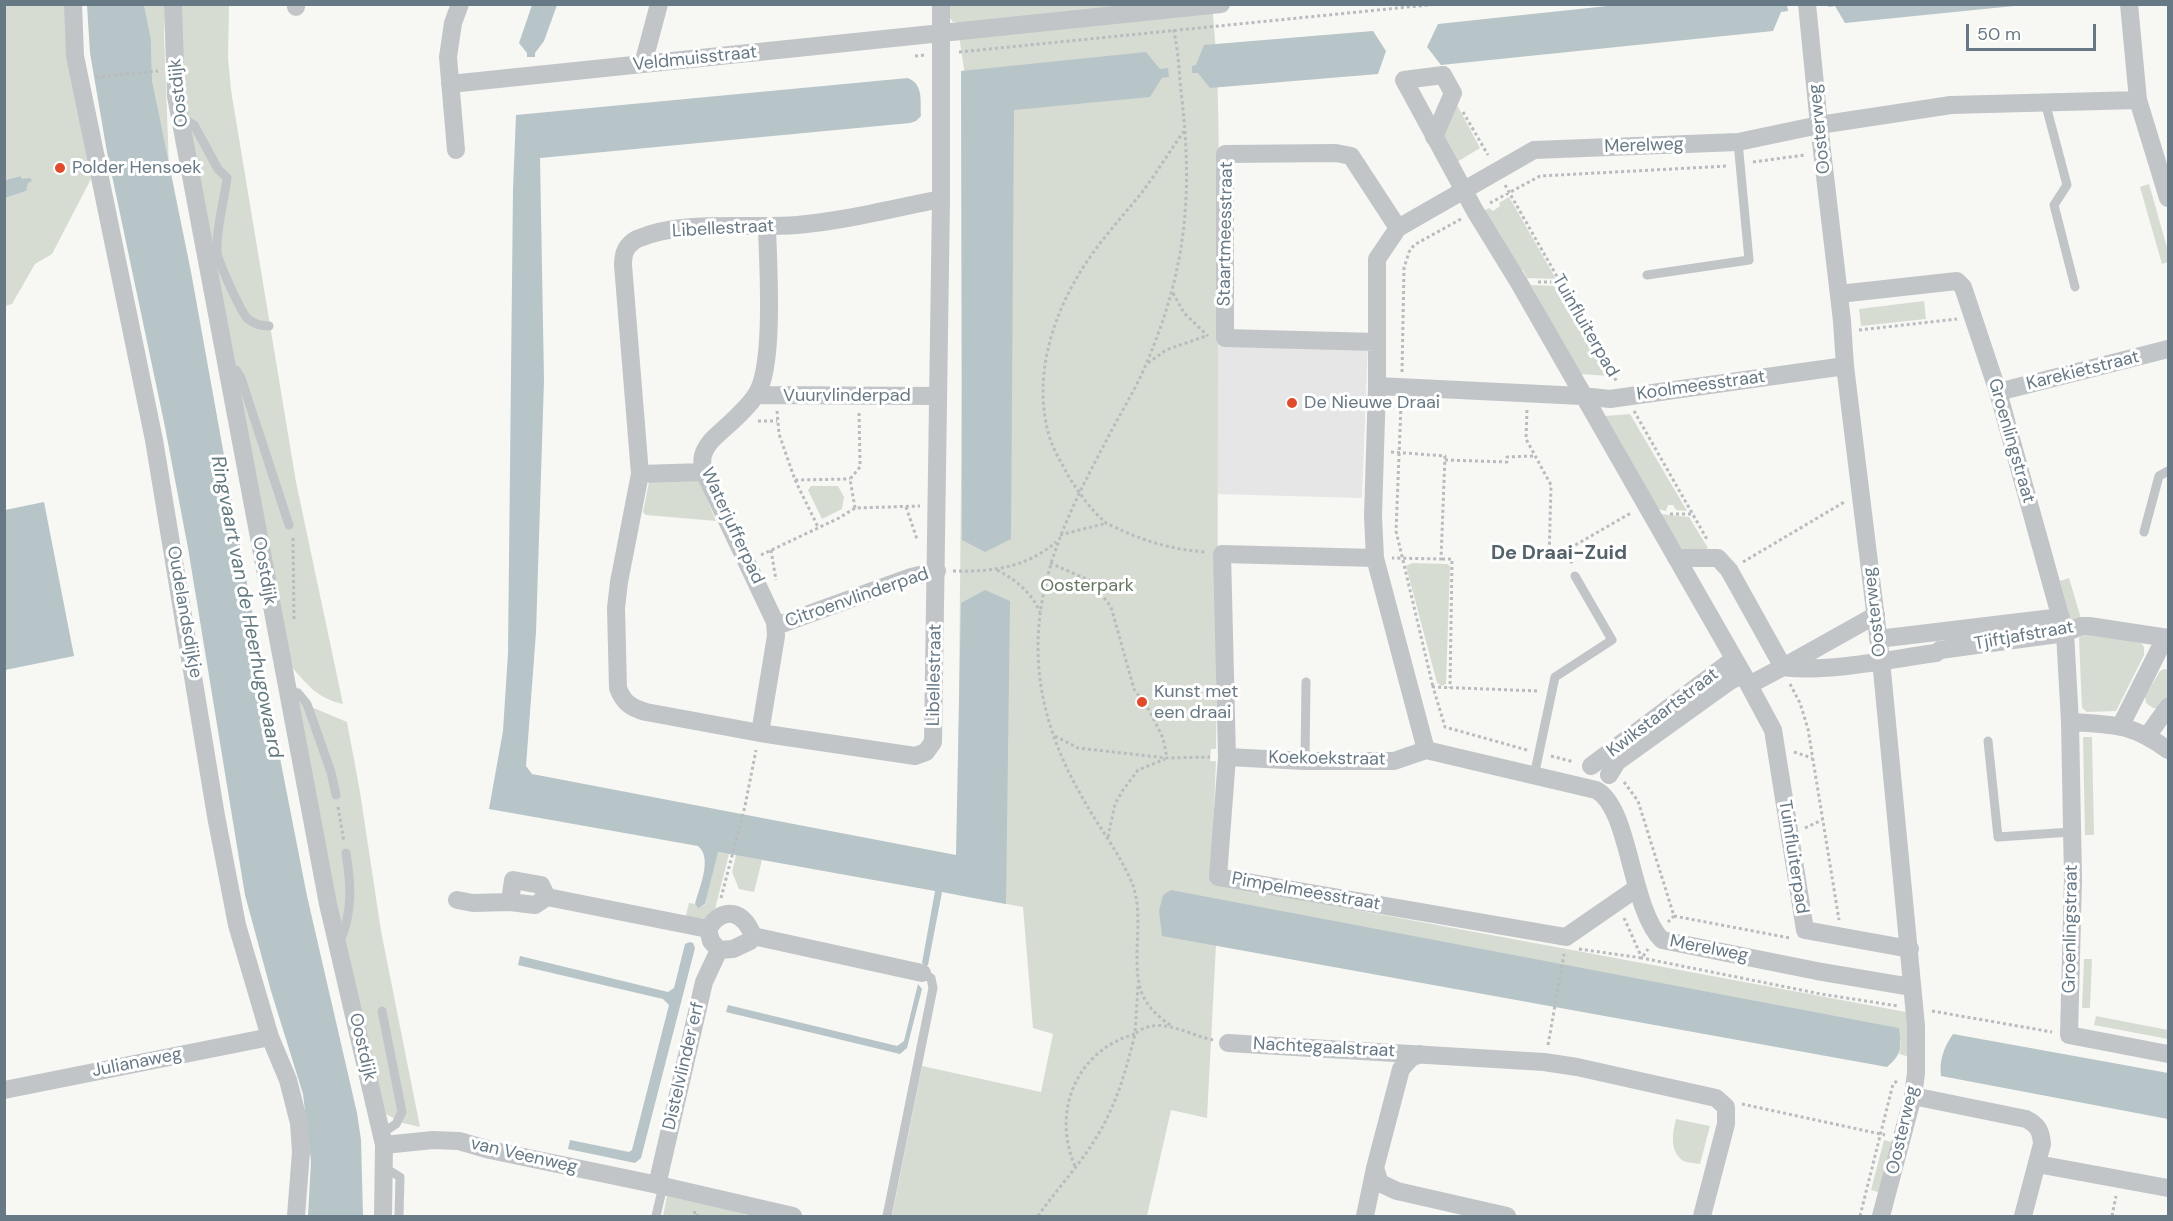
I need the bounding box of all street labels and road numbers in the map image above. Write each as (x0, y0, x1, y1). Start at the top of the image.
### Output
street label: Veldmuisstraat (632, 42, 758, 76)
street label: Oostdijk (165, 58, 193, 128)
street label: Oosterweg (1805, 83, 1835, 175)
street label: Merelweg (1604, 134, 1684, 158)
street label: Staartmeesstraat (1214, 161, 1238, 307)
street label: Libellestraat (671, 216, 775, 242)
street label: Tuinfluiterpad (1547, 271, 1623, 381)
street label: Karekietstraat (2024, 347, 2142, 395)
street label: Koolmeesstraat (1635, 366, 1767, 406)
street label: Groenlingstraat (1983, 376, 2039, 506)
street label: Vuurvlinderpad (783, 385, 911, 407)
street label: Waterjufferpad (696, 465, 768, 587)
street label: Oostdijk (247, 535, 281, 607)
street label: Oudelandsdijkje (162, 544, 206, 680)
street label: Citroenvlinderpad (782, 563, 932, 633)
street label: Oosterweg (1859, 566, 1891, 658)
street label: Tjiftjafstraat (1973, 617, 2075, 655)
street label: Libellestraat (923, 624, 947, 726)
street label: Kwikstaartstraat (1603, 664, 1723, 762)
street label: Koekoekstraat (1268, 747, 1386, 771)
street label: Tuinfluiterpad (1773, 799, 1813, 915)
street label: Groenlingstraat (2059, 864, 2083, 994)
street label: Pimpelmeesstraat (1230, 868, 1382, 916)
street label: Merelweg (1668, 931, 1750, 967)
street label: Distelvlinder erf (659, 1000, 709, 1132)
street label: Oostdijk (344, 1011, 380, 1083)
street label: Nachtegaalstraat (1252, 1033, 1396, 1063)
street label: Julianaweg (90, 1044, 184, 1082)
street label: Oosterweg (1882, 1083, 1924, 1177)
street label: van Veenweg (468, 1133, 580, 1179)

